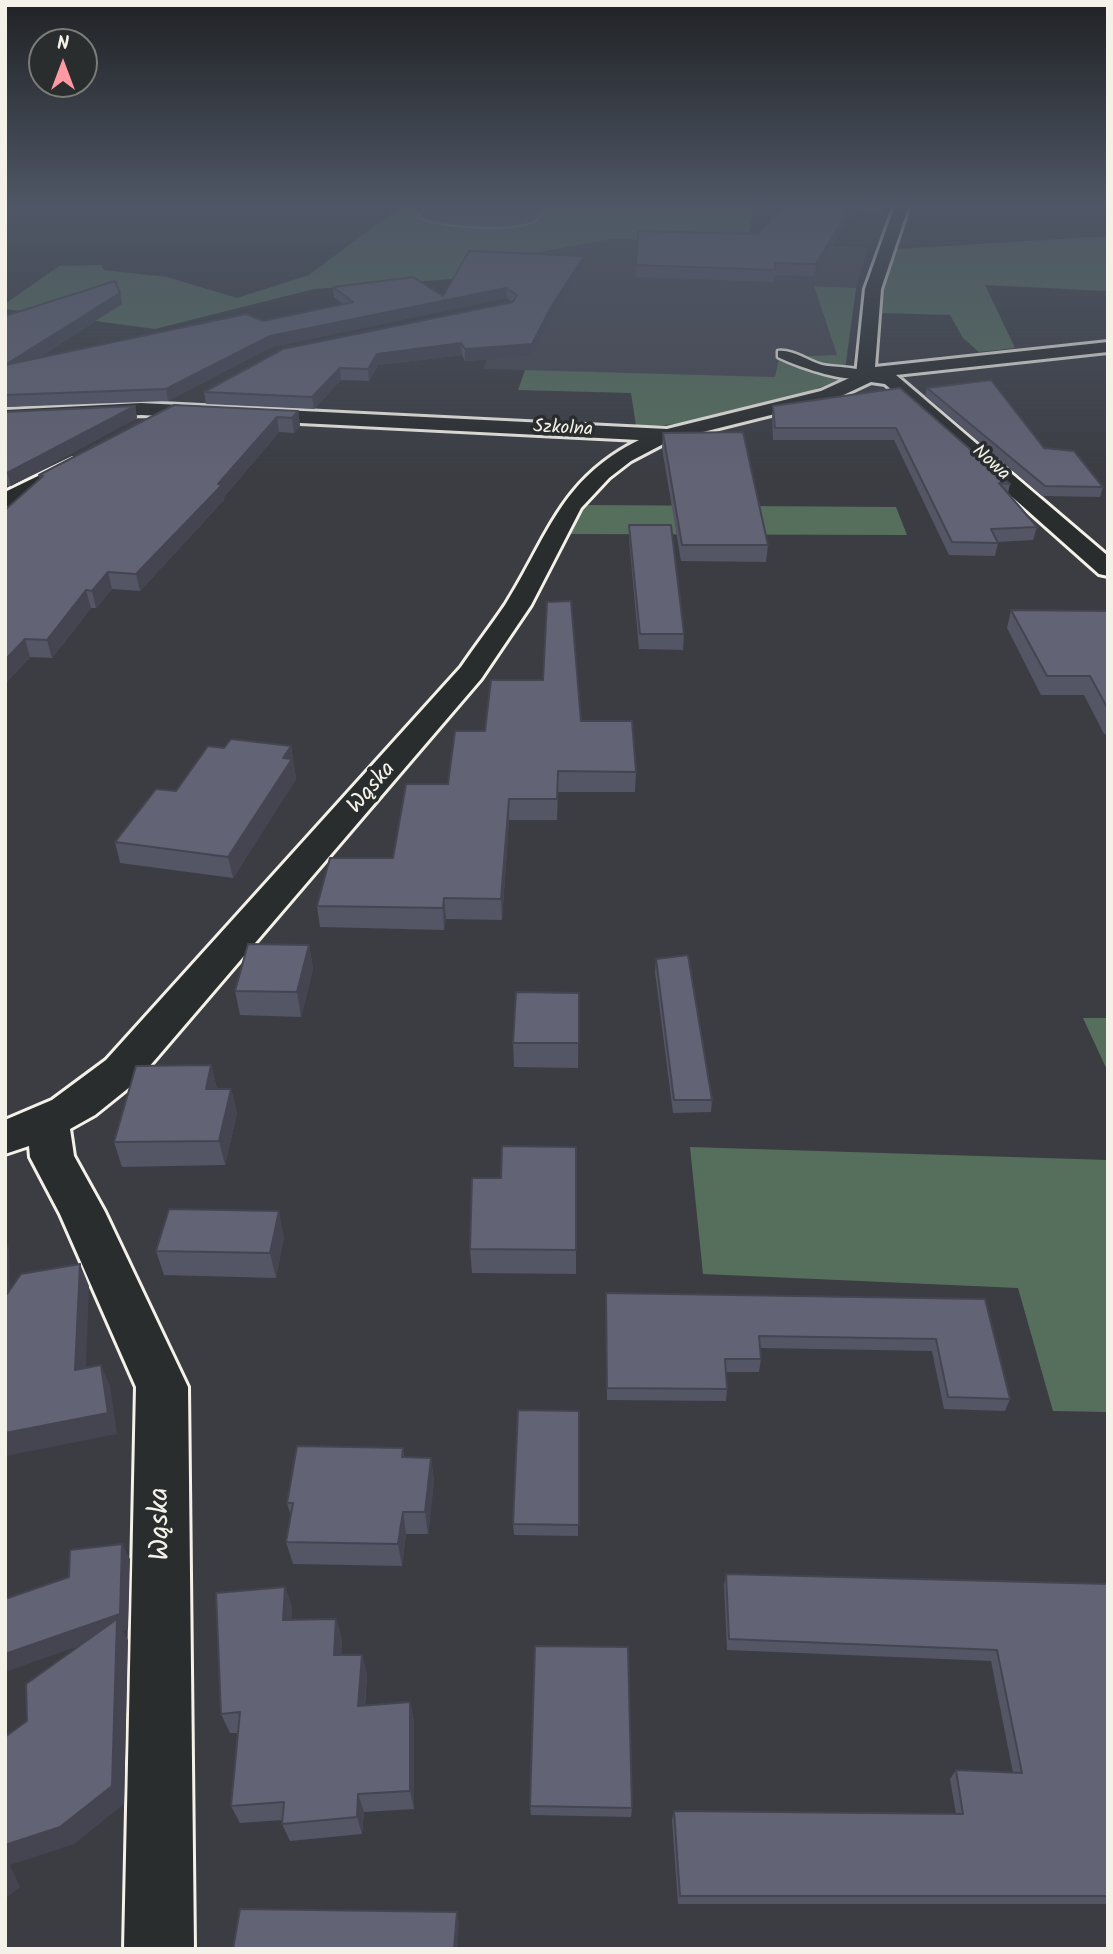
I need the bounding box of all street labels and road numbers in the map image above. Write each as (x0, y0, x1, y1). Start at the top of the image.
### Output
street label: Szkolna (533, 417, 593, 443)
street label: Nowa (966, 441, 1014, 487)
street label: Wąska (343, 757, 403, 821)
street label: Wąska (146, 1487, 180, 1561)

